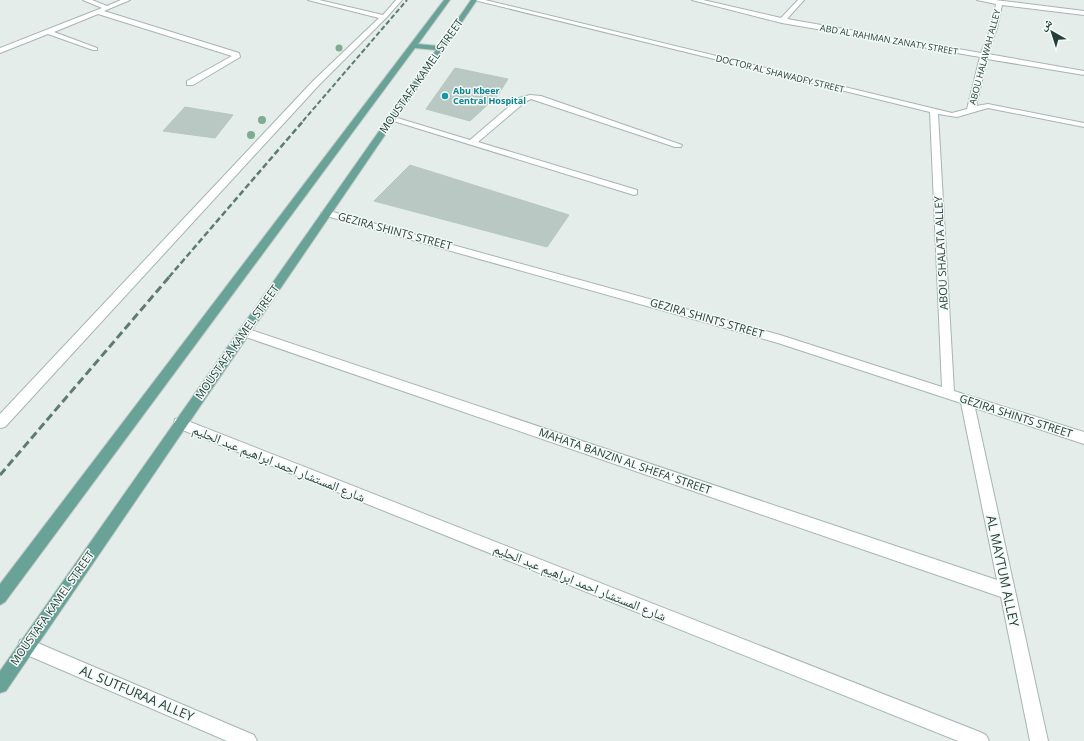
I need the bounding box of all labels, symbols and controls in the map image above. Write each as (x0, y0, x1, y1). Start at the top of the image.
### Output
street label: ABOU HALAWAH ALLEY (966, 7, 1004, 106)
north arrow (1032, 12, 1072, 52)
text: ش (1036, 14, 1056, 34)
street label: MOUSTAFA KAMEL STREET (375, 16, 466, 136)
street label: ABD AL RAHMAN ZANATY STREET (819, 21, 959, 58)
street label: DOCTOR AL SHAWADFY STREET (715, 51, 846, 96)
place label: Abu Kbeer Central Hospital (453, 84, 526, 107)
marker: Abu Kbeer Central Hospital (440, 91, 450, 101)
street label: ABOU SHALATA ALLEY (930, 195, 951, 310)
street label: GEZIRA SHINTS STREET (336, 208, 454, 253)
street label: MOUSTAFA KAMEL STREET (191, 282, 282, 402)
street label: GEZIRA SHINTS STREET (649, 294, 766, 341)
street label: GEZIRA SHINTS STREET (958, 390, 1074, 441)
street label: شارع المستشار احمد ابراهيم عبد الحليم (190, 420, 368, 507)
street label: MAHATA BANZIN AL SHEFA' STREET (537, 424, 713, 497)
street label: AL MAYTUM ALLEY (982, 514, 1024, 629)
street label: شارع المستشار احمد ابراهيم عبد الحليم (491, 539, 669, 626)
street label: MOUSTAFA KAMEL STREET (6, 548, 97, 668)
street label: AL SUTFURAA ALLEY (77, 661, 198, 725)

